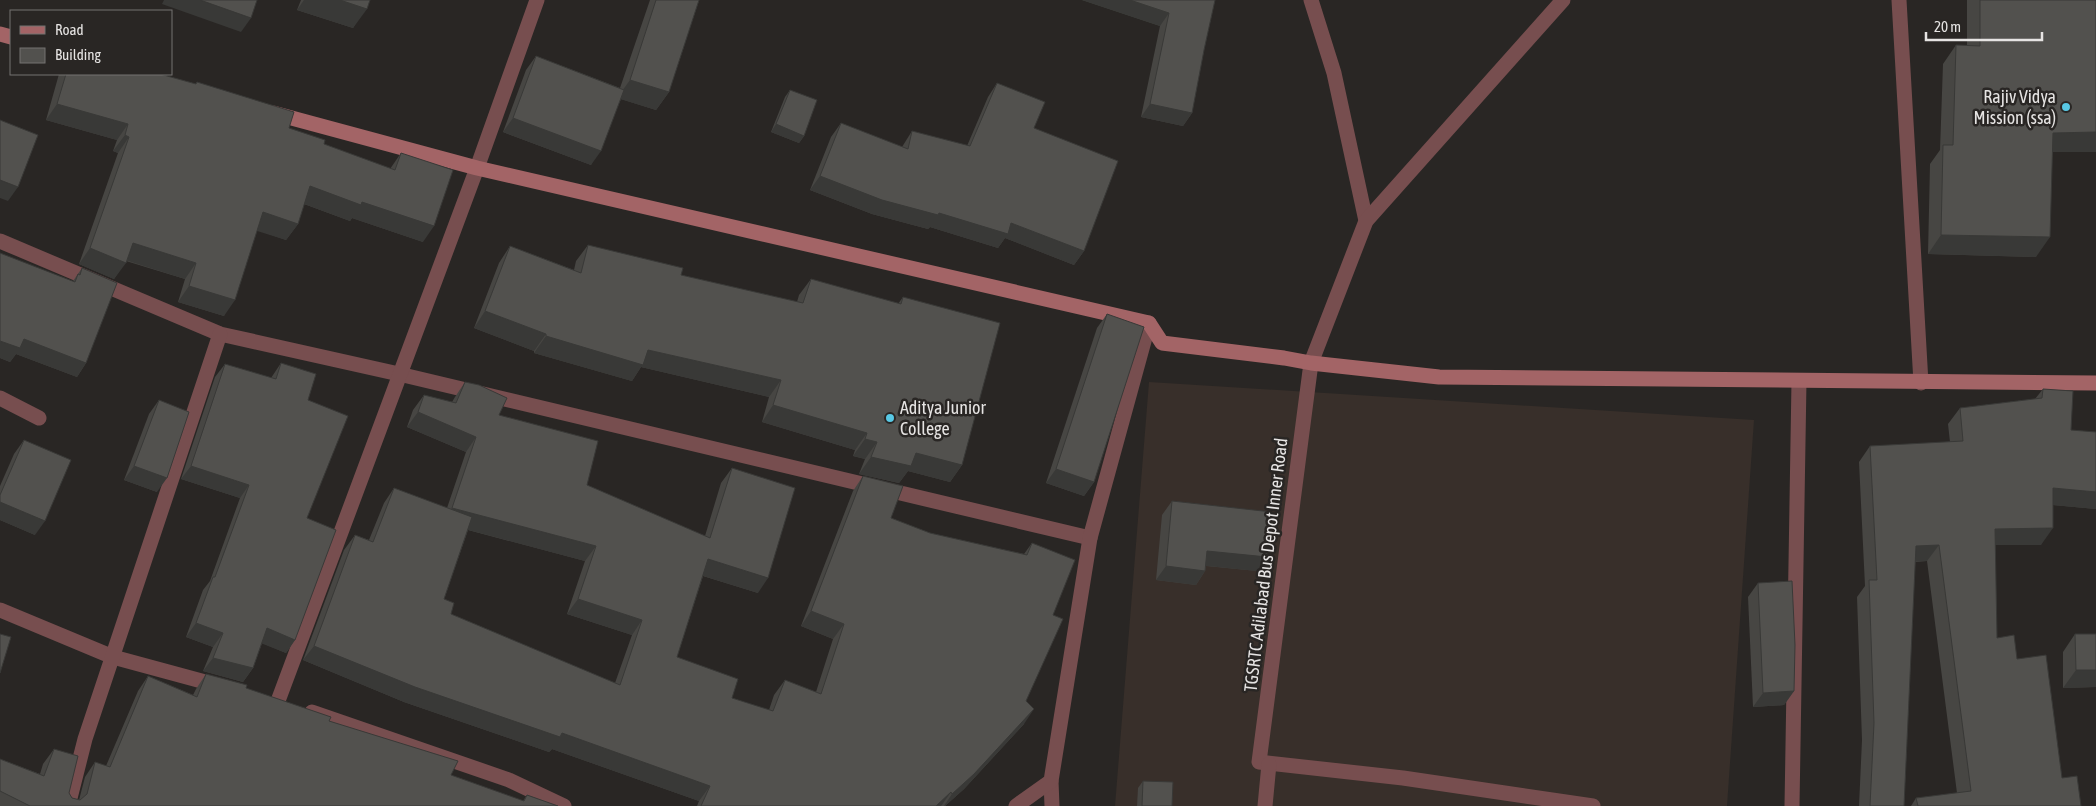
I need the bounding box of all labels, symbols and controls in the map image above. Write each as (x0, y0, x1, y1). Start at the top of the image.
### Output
legend (10, 10, 172, 75)
scale bar (1926, 10, 2042, 42)
text: 20 m (1934, 18, 1961, 35)
text: Road (55, 21, 84, 38)
text: Building (55, 46, 101, 63)
place label: Rajiv Vidya Mission (ssa) (1974, 86, 2056, 128)
marker: Rajiv Vidya Mission (ssa) (2060, 101, 2072, 113)
place label: Aditya Junior College (900, 397, 987, 439)
marker: Aditya Junior College (884, 412, 896, 424)
street label: TGSRTC Adilabad Bus Depot Inner Road (1240, 437, 1291, 693)

